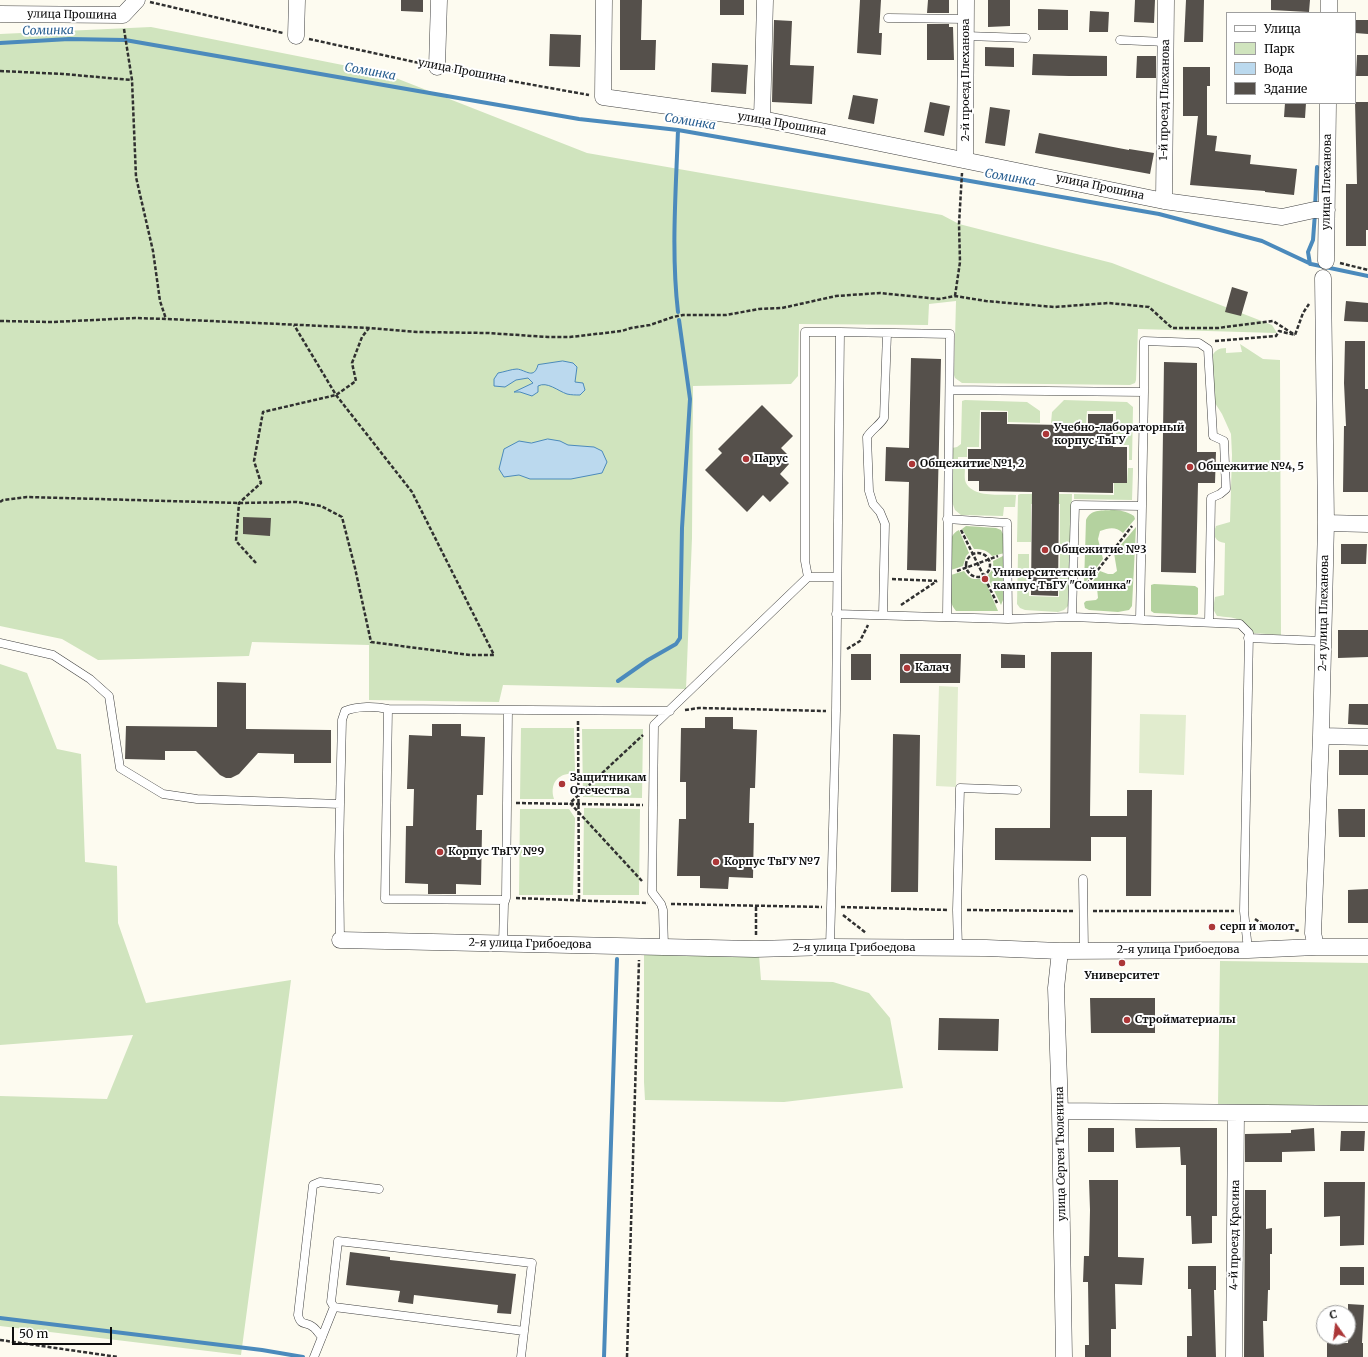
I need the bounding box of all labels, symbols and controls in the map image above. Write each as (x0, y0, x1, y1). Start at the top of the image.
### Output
street label: улица Прошина (27, 8, 117, 22)
legend (1226, 12, 1356, 104)
street label: 2-й проезд Плеханова (959, 19, 973, 141)
text: Улица (1264, 21, 1301, 36)
water label: Соминка (22, 23, 74, 39)
street label: 1-й проезд Плеханова (1157, 39, 1173, 161)
text: Парк (1264, 41, 1295, 56)
street label: улица Прошина (417, 56, 507, 86)
water label: Соминка (343, 60, 397, 84)
text: Вода (1264, 61, 1293, 76)
text: Здание (1264, 81, 1307, 96)
street label: улица Прошина (737, 110, 827, 138)
water label: Соминка (663, 111, 717, 133)
street label: улица Плеханова (1320, 134, 1334, 230)
water label: Соминка (983, 166, 1037, 190)
street label: улица Прошина (1055, 171, 1145, 203)
place label: Учебно-лабораторный корпус ТвГУ (1054, 421, 1184, 447)
marker: Учебно-лабораторный корпус ТвГУ (1041, 429, 1051, 439)
place label: Парус (754, 452, 788, 466)
marker: Парус (741, 454, 751, 464)
place label: Общежитие №1, 2 (920, 457, 1024, 471)
marker: Общежитие №1, 2 (907, 459, 917, 469)
place label: Общежитие №4, 5 (1198, 460, 1304, 474)
marker: Общежитие №4, 5 (1185, 462, 1195, 472)
place label: Общежитие №3 (1053, 543, 1147, 557)
marker: Общежитие №3 (1040, 545, 1050, 555)
street label: 2-я улица Плеханова (1316, 555, 1332, 671)
place label: Университетский кампус ТвГУ "Соминка" (993, 566, 1131, 592)
marker: Университетский кампус ТвГУ "Соминка" (980, 574, 990, 584)
place label: Калач (915, 661, 949, 675)
marker: Калач (902, 663, 912, 673)
place label: Защитникам Отечества (570, 771, 647, 797)
marker: Защитникам Отечества (557, 779, 567, 789)
place label: Корпус ТвГУ №9 (448, 845, 544, 859)
marker: Корпус ТвГУ №9 (435, 847, 445, 857)
place label: Корпус ТвГУ №7 (724, 855, 820, 869)
marker: Корпус ТвГУ №7 (711, 857, 721, 867)
place label: серп и молот (1220, 920, 1295, 934)
marker: серп и молот (1207, 922, 1217, 932)
street label: 2-я улица Грибоедова (469, 936, 591, 952)
street label: 2-я улица Грибоедова (793, 941, 915, 955)
street label: 2-я улица Грибоедова (1117, 943, 1239, 957)
marker: Университет (1117, 958, 1127, 968)
place label: Университет (1085, 969, 1159, 983)
place label: Стройматериалы (1135, 1013, 1236, 1027)
marker: Стройматериалы (1122, 1015, 1132, 1025)
street label: улица Сергея Тюленина (1053, 1087, 1069, 1221)
street label: 4-й проезд Красина (1227, 1180, 1243, 1290)
north arrow (1316, 1305, 1356, 1345)
text: С (1328, 1307, 1339, 1322)
scale bar (14, 1319, 114, 1345)
text: 50 m (19, 1326, 48, 1341)

